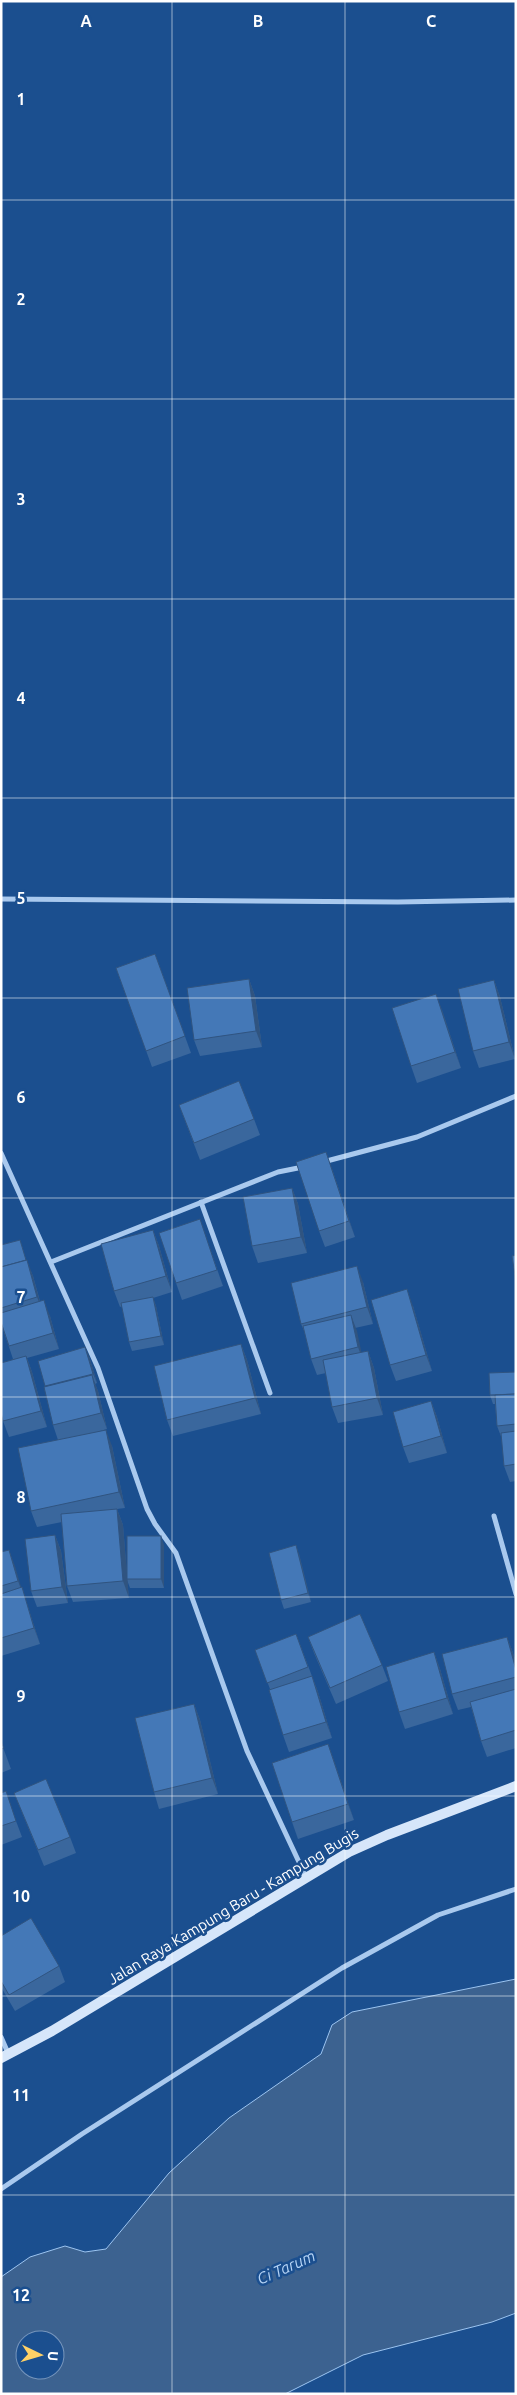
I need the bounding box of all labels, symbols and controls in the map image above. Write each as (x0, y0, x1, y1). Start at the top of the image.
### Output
text: A (80, 12, 92, 30)
text: B (253, 12, 263, 30)
text: C (426, 12, 436, 30)
text: 1 (16, 90, 26, 108)
text: 2 (16, 290, 26, 308)
text: 3 (16, 490, 26, 508)
text: 4 (16, 689, 26, 707)
text: 5 (16, 889, 26, 907)
text: 6 (16, 1088, 26, 1106)
text: 7 (16, 1288, 26, 1306)
text: 8 (16, 1488, 26, 1506)
text: 9 (16, 1687, 26, 1705)
street label: Jalan Raya Kampung Baru - Kampung Bugis (105, 1824, 361, 1988)
text: 10 (12, 1887, 30, 1905)
text: 11 (12, 2086, 30, 2104)
water label: Ci Tarum (254, 2246, 318, 2288)
text: 12 (12, 2286, 30, 2304)
north arrow (15, 2330, 65, 2380)
text: U (45, 2351, 61, 2362)

